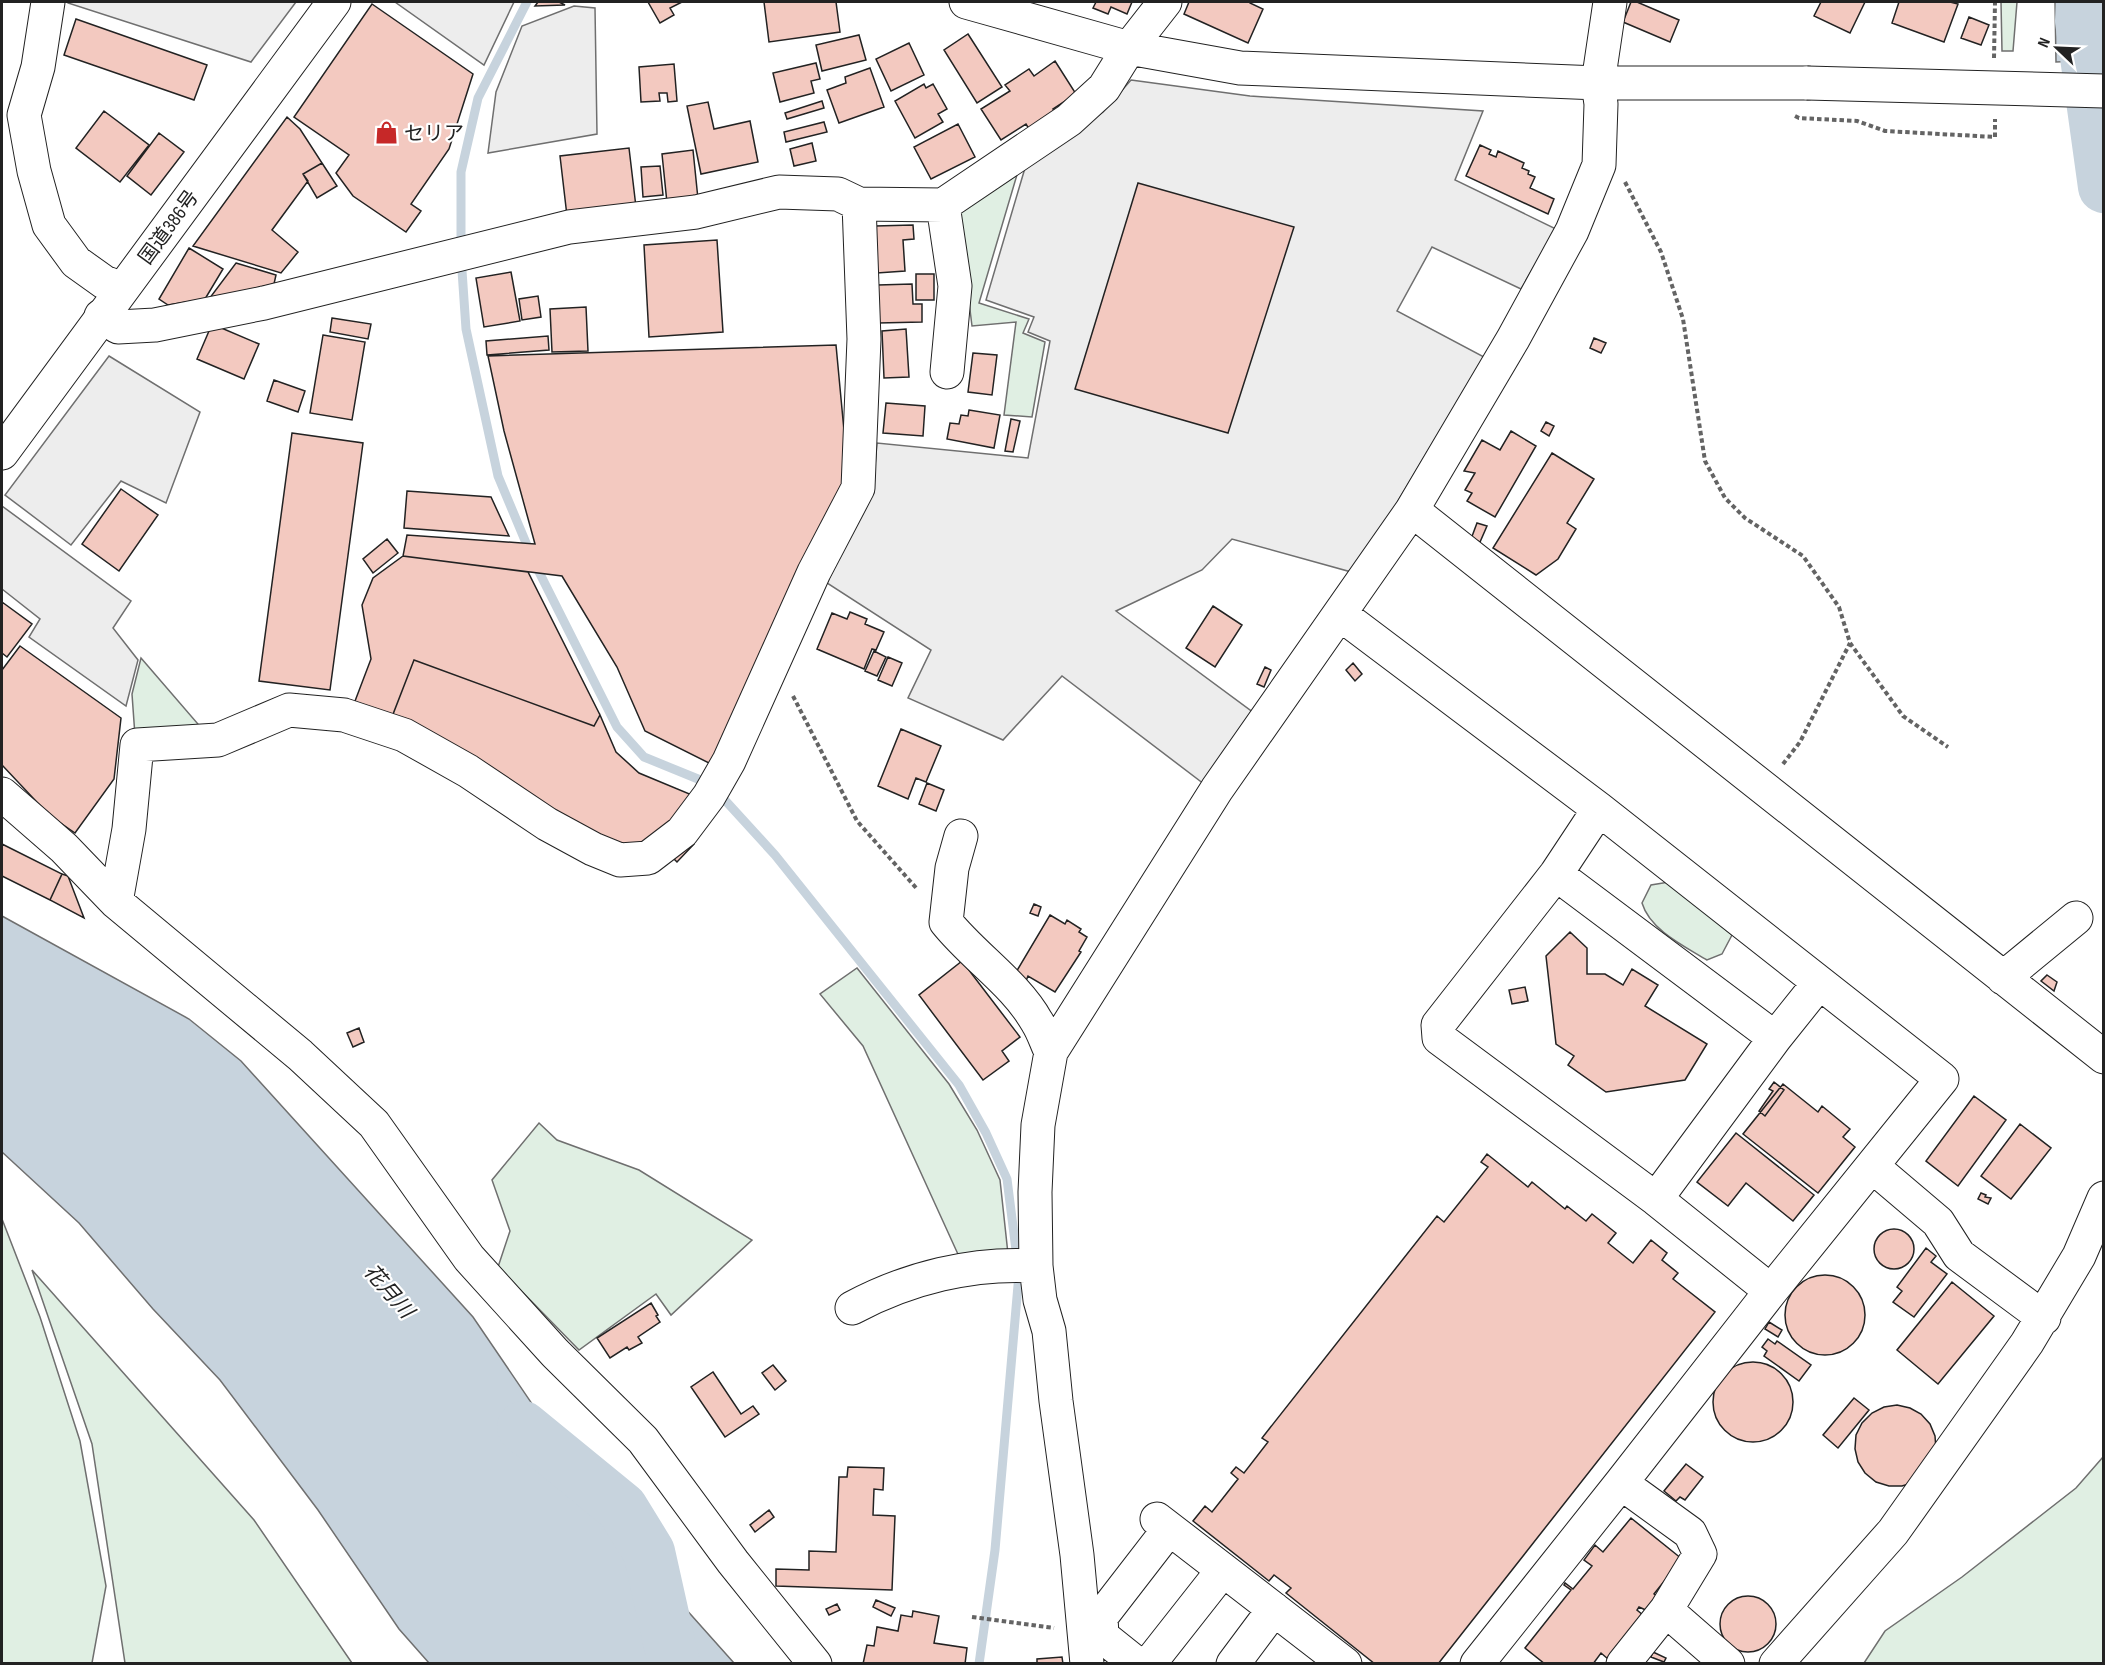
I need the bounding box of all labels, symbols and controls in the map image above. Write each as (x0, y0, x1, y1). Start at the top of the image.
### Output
north arrow (2027, 18, 2087, 78)
text: N (2034, 35, 2055, 50)
shop icon: セリア (373, 120, 399, 146)
place label: セリア (404, 122, 464, 146)
street label: 国道386号 (134, 186, 204, 269)
water label: 花月川 (359, 1259, 420, 1325)

